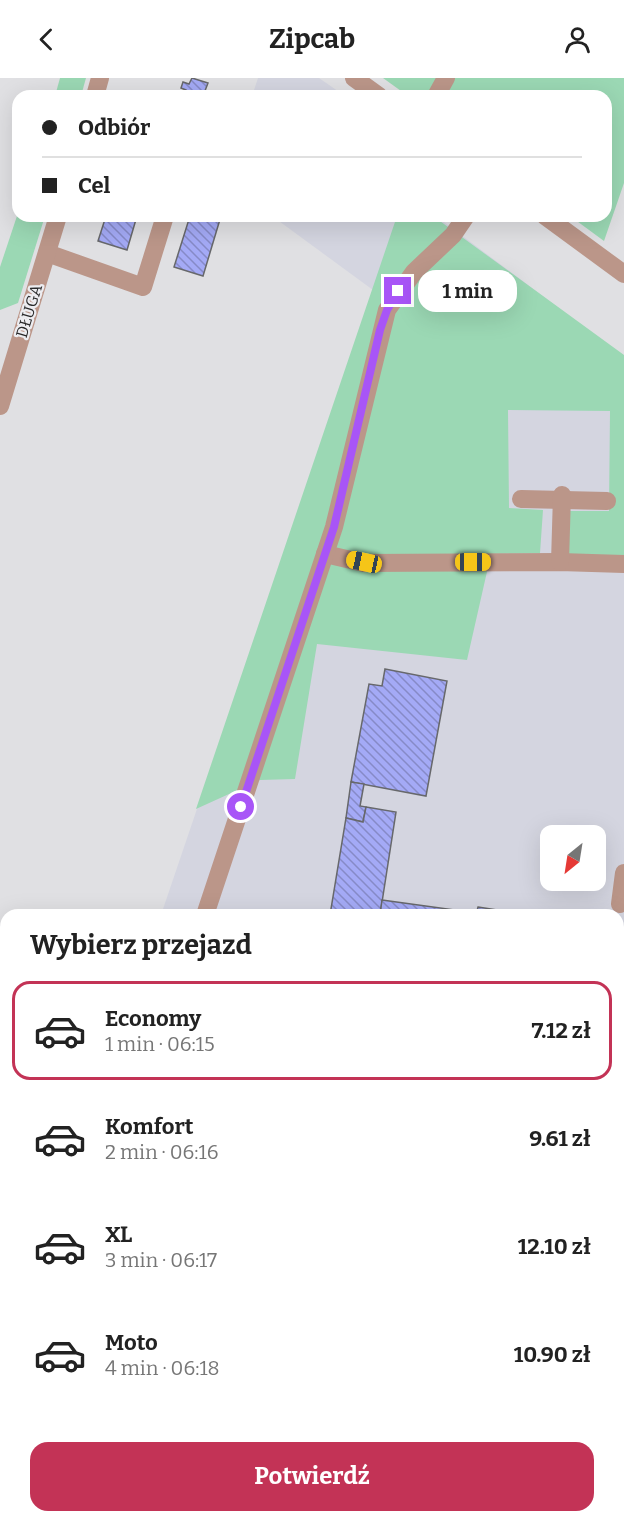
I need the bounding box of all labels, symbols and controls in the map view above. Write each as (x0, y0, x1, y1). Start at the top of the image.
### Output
icon: back (30, 23, 63, 56)
text: Zipcab (269, 23, 355, 55)
icon: person (561, 23, 594, 56)
text: Odbiór (78, 114, 150, 141)
text: Cel (78, 172, 110, 199)
callout: 1 min (419, 270, 518, 312)
route end (384, 277, 411, 304)
text: 1 min (442, 279, 493, 303)
street label: DŁUGA (12, 281, 46, 340)
car (345, 549, 383, 575)
car (455, 553, 491, 571)
route start (227, 793, 254, 820)
north arrow (540, 825, 606, 891)
map controls (540, 825, 606, 891)
text: Wybierz przejazd (30, 929, 252, 961)
icon: car (33, 1004, 87, 1058)
text: Economy (105, 1005, 201, 1032)
text: 7.12 zł (532, 1017, 591, 1044)
text: 1 min · 06:15 (105, 1032, 215, 1056)
icon: car (33, 1112, 87, 1166)
text: Komfort (105, 1113, 194, 1140)
text: 9.61 zł (529, 1125, 591, 1152)
text: 2 min · 06:16 (105, 1140, 218, 1164)
icon: car (33, 1220, 87, 1274)
text: XL (105, 1221, 132, 1248)
text: 12.10 zł (518, 1233, 591, 1260)
text: 3 min · 06:17 (105, 1248, 217, 1272)
icon: car (33, 1328, 87, 1382)
text: Moto (105, 1329, 158, 1356)
text: 10.90 zł (514, 1341, 591, 1368)
text: 4 min · 06:18 (105, 1356, 220, 1380)
button: Potwierdź (30, 1442, 594, 1511)

